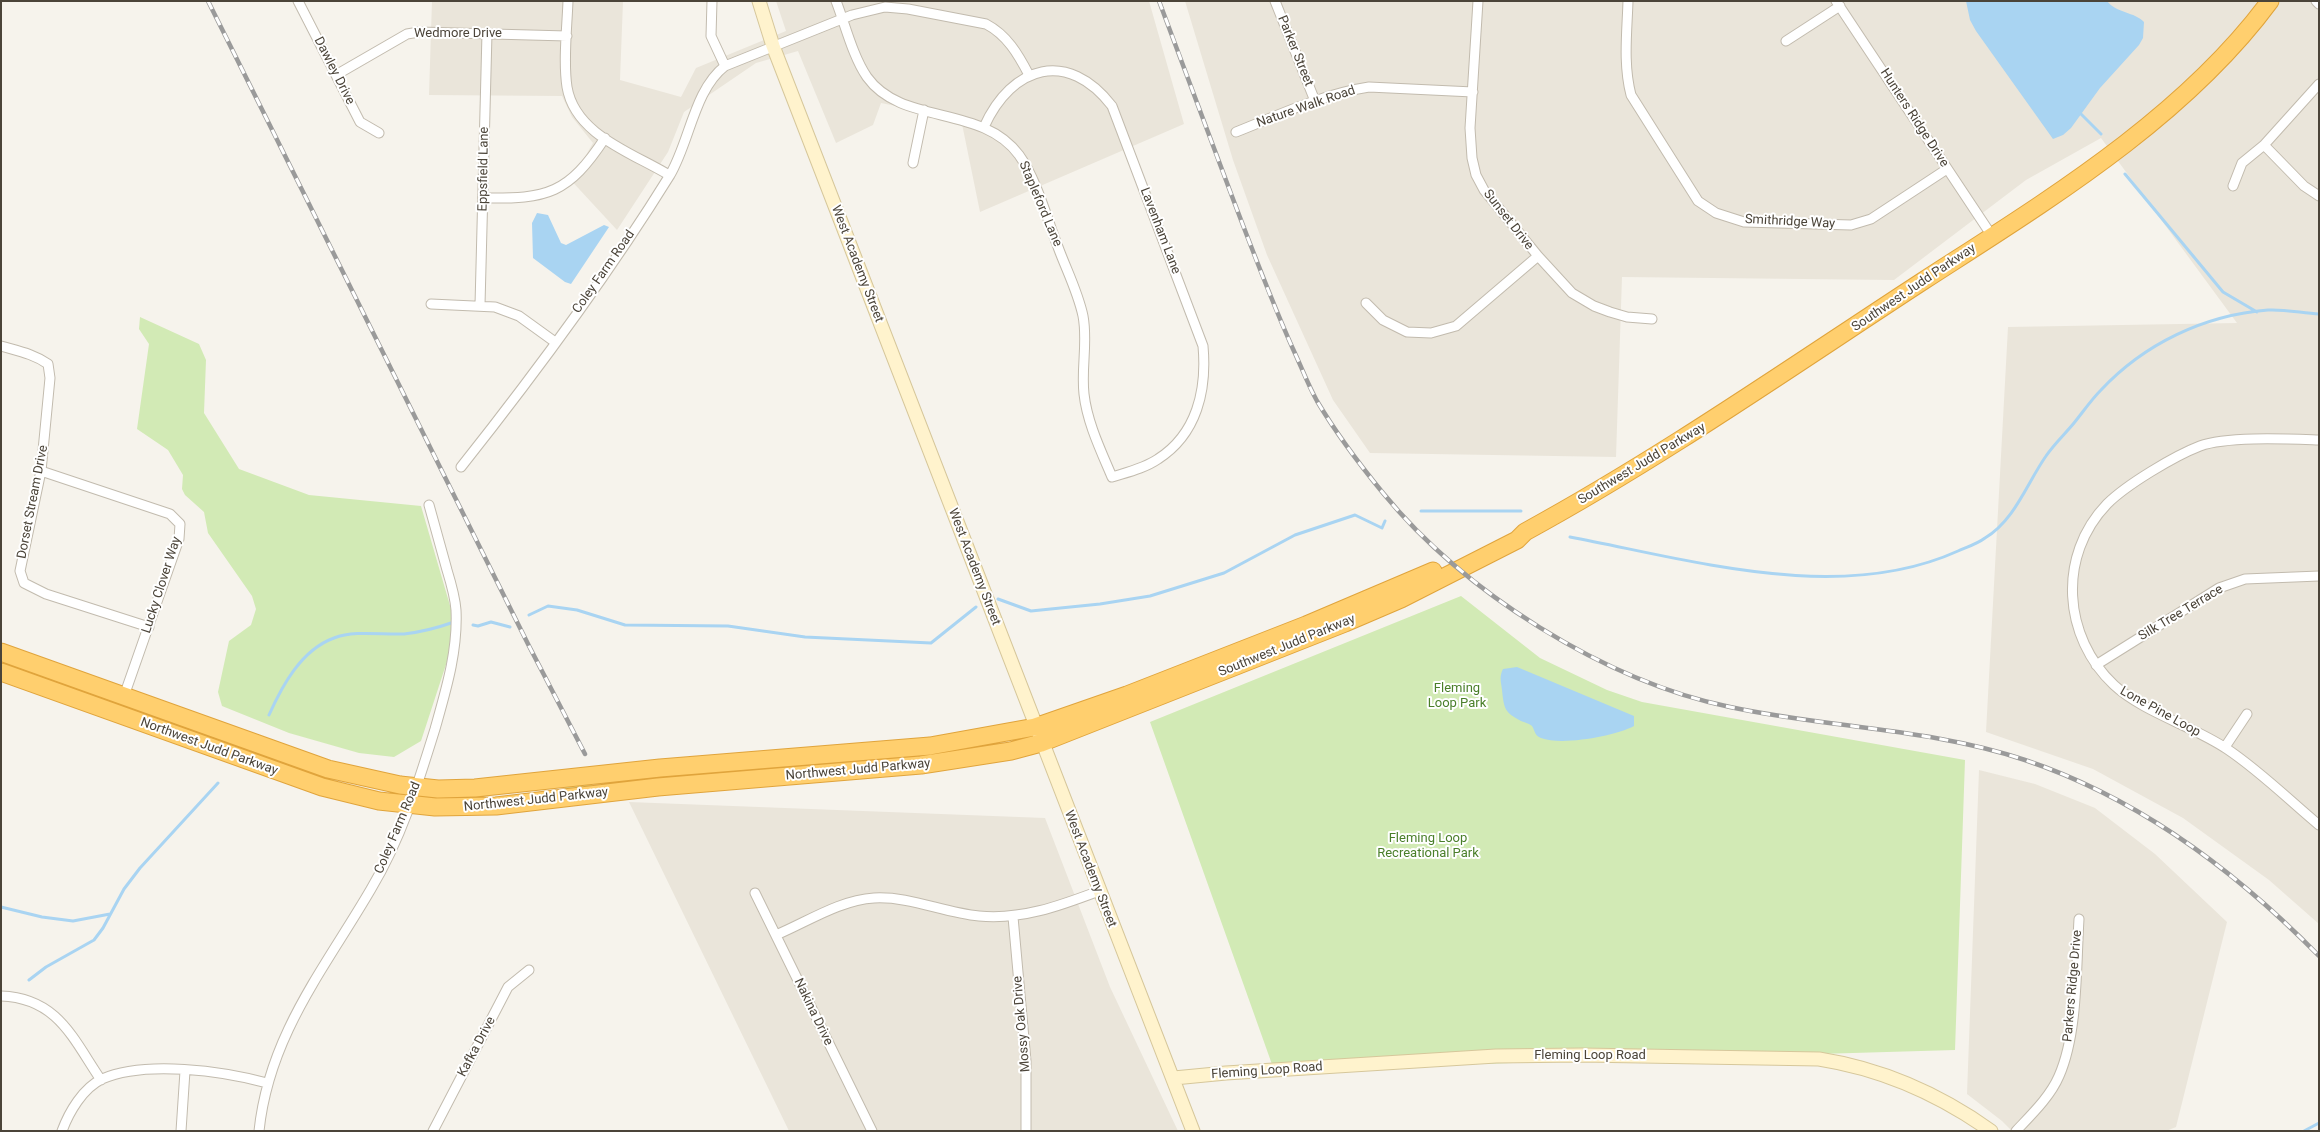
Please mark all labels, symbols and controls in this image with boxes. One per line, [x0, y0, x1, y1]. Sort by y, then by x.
street label: Parker Street [1274, 13, 1316, 89]
street label: Wedmore Drive [414, 26, 502, 42]
street label: Dawley Drive [310, 35, 358, 107]
street label: Hunters Ridge Drive [1876, 66, 1952, 170]
street label: Nature Walk Road [1255, 83, 1357, 131]
street label: Eppsfield Lane [475, 127, 493, 211]
street label: Stapleford Lane [1015, 159, 1065, 249]
street label: Lavenham Lane [1136, 186, 1184, 276]
street label: Sunset Drive [1480, 187, 1536, 253]
street label: West Academy Street [827, 203, 887, 325]
street label: Smithridge Way [1744, 212, 1836, 232]
street label: Coley Farm Road [569, 227, 639, 317]
street label: Southwest Judd Parkway [1849, 241, 1979, 335]
street label: Southwest Judd Parkway [1575, 420, 1709, 508]
street label: Dorset Stream Drive [14, 444, 52, 560]
street label: West Academy Street [944, 506, 1004, 628]
street label: Lucky Clover Way [139, 535, 185, 635]
street label: Silk Tree Terrace [2136, 582, 2226, 644]
street label: Southwest Judd Parkway [1216, 611, 1358, 681]
park label: Fleming Loop Park [1428, 681, 1486, 712]
street label: Lone Pine Loop [2117, 683, 2203, 741]
street label: Northwest Judd Parkway [138, 715, 280, 779]
street label: Northwest Judd Parkway [785, 756, 931, 784]
street label: Coley Farm Road [372, 780, 424, 876]
street label: Northwest Judd Parkway [463, 785, 609, 815]
street label: West Academy Street [1060, 808, 1120, 930]
park label: Fleming Loop Recreational Park [1377, 831, 1479, 862]
street label: Parkers Ridge Drive [2060, 929, 2086, 1043]
street label: Mossy Oak Drive [1010, 975, 1034, 1073]
street label: Nakina Drive [790, 976, 836, 1048]
street label: Kafka Drive [455, 1014, 499, 1080]
street label: Fleming Loop Road [1534, 1048, 1646, 1064]
street label: Fleming Loop Road [1211, 1059, 1323, 1083]

